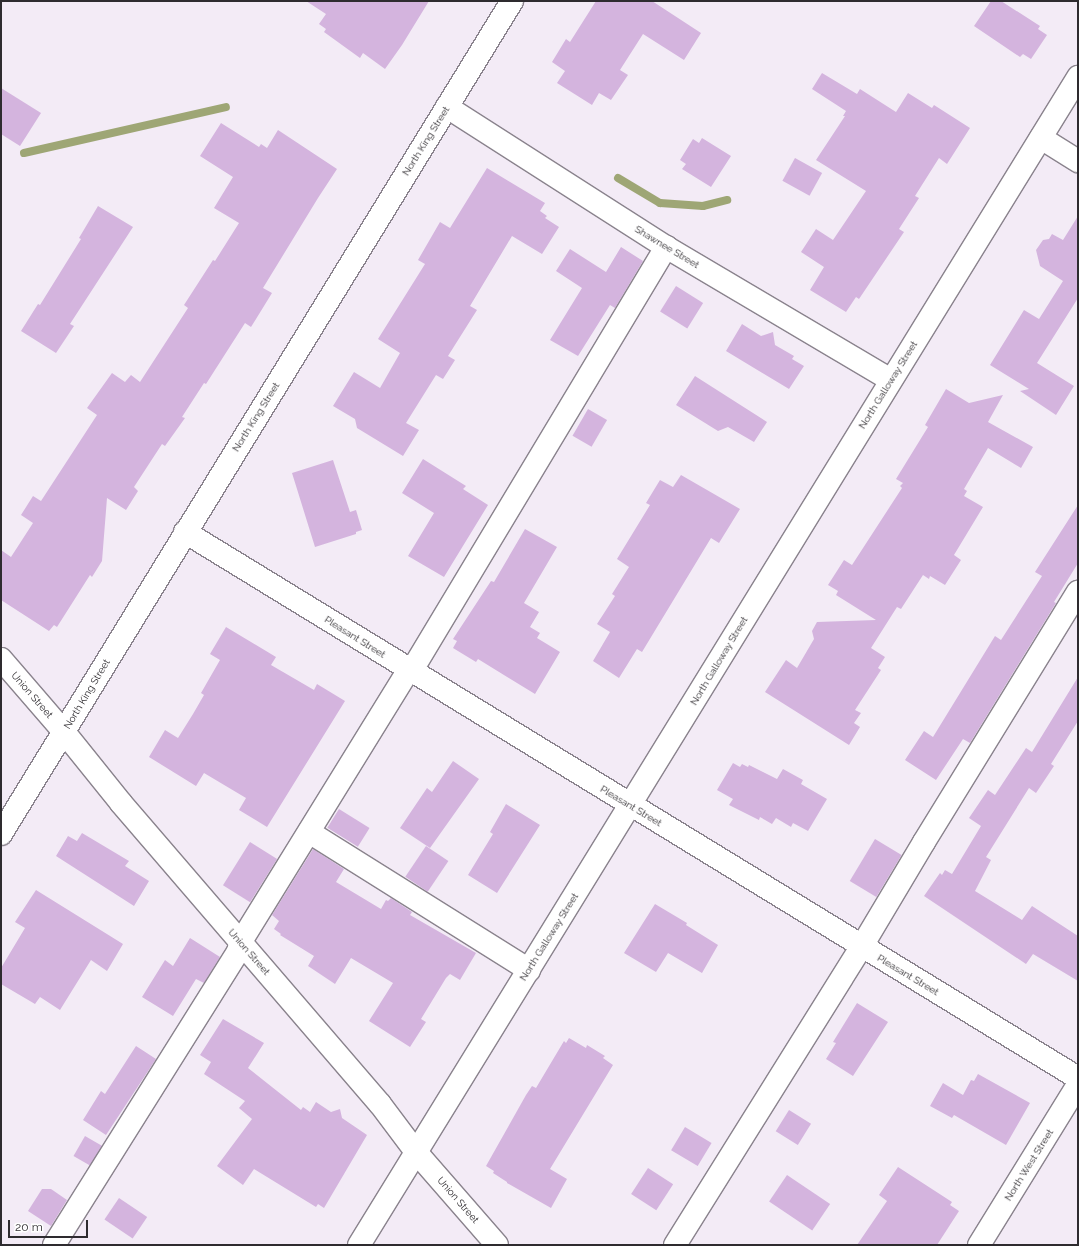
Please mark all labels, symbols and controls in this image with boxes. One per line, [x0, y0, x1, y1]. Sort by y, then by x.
street label: North King Street [400, 104, 452, 178]
street label: Shawnee Street [633, 223, 701, 271]
street label: North Galloway Street [856, 339, 920, 431]
street label: North King Street [230, 380, 282, 454]
street label: Pleasant Street [322, 613, 388, 661]
street label: North Galloway Street [688, 614, 750, 708]
street label: North King Street [61, 657, 113, 731]
street label: Union Street [9, 669, 55, 721]
street label: Pleasant Street [598, 783, 664, 829]
street label: North Galloway Street [517, 891, 581, 983]
street label: Union Street [226, 926, 272, 978]
street label: Pleasant Street [875, 952, 941, 998]
street label: North West Street [1002, 1127, 1056, 1203]
street label: Union Street [435, 1174, 481, 1226]
scale bar [10, 1212, 90, 1238]
text: 20 m [15, 1220, 43, 1234]

